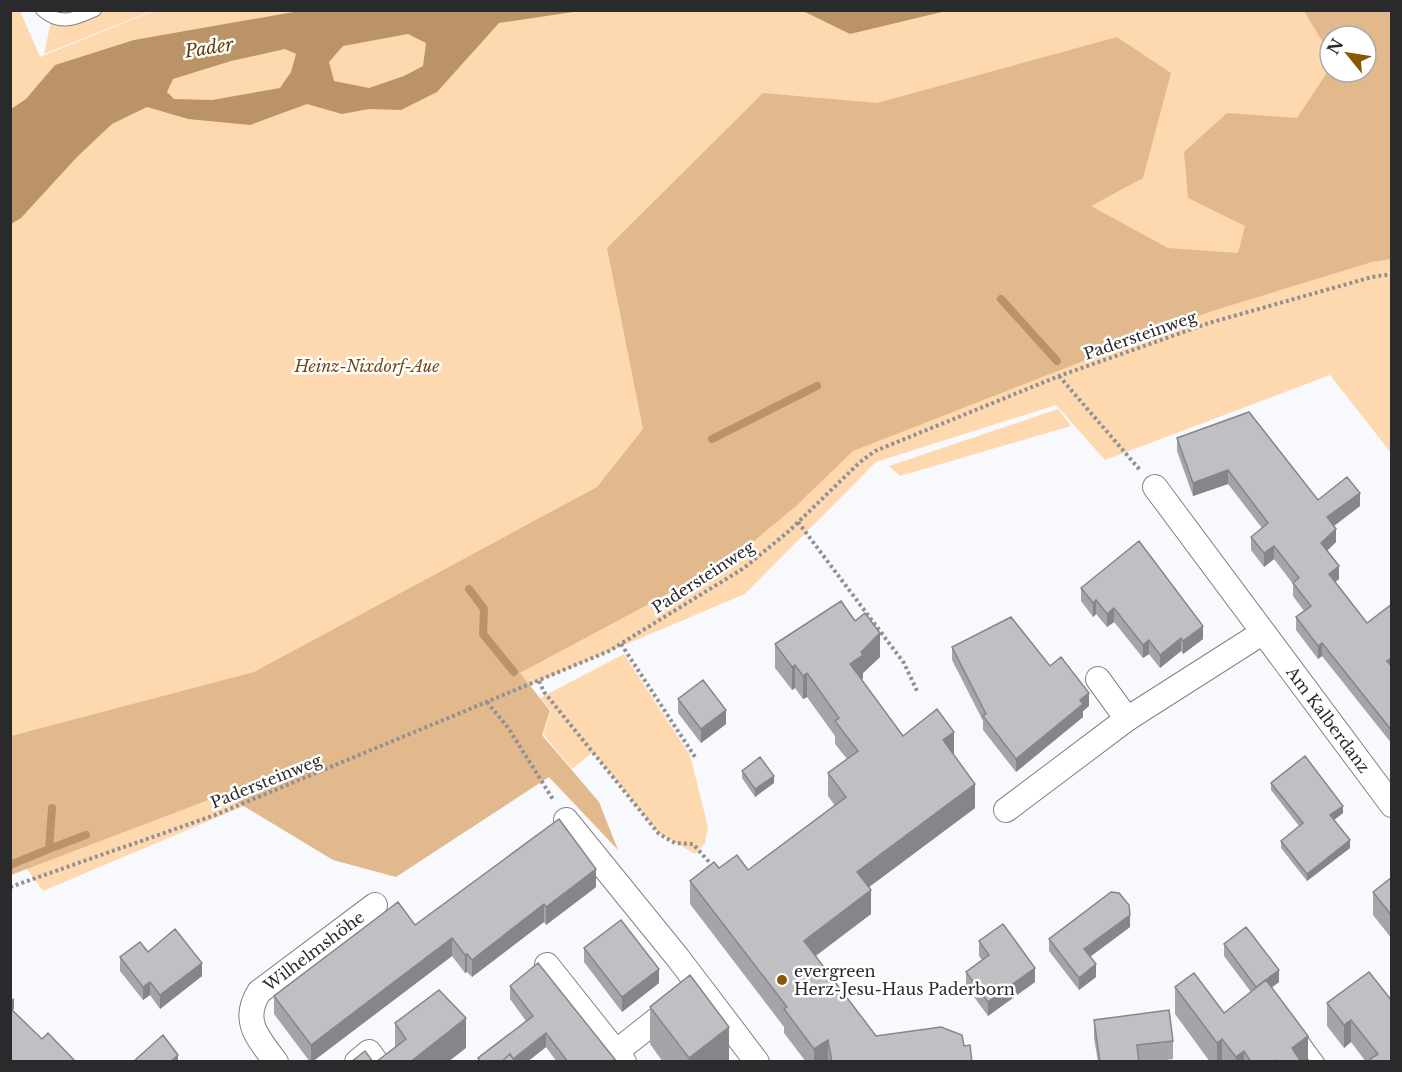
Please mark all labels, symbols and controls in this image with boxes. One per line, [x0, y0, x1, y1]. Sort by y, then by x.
north arrow [1318, 24, 1378, 84]
water label: Pader [182, 33, 236, 63]
text: N [1323, 35, 1347, 58]
street label: Padersteinweg [1081, 306, 1199, 364]
park label: Heinz-Nixdorf-Aue [293, 356, 440, 376]
street label: Padersteinweg [648, 536, 758, 618]
street label: Am Kalberdanz [1282, 662, 1374, 777]
street label: Padersteinweg [208, 749, 325, 812]
street label: Wilhelmshöhe [259, 907, 368, 996]
place label: evergreen Herz-Jesu-Haus Paderborn [794, 961, 1015, 999]
marker: evergreen Herz-Jesu-Haus Paderborn [775, 973, 789, 987]

